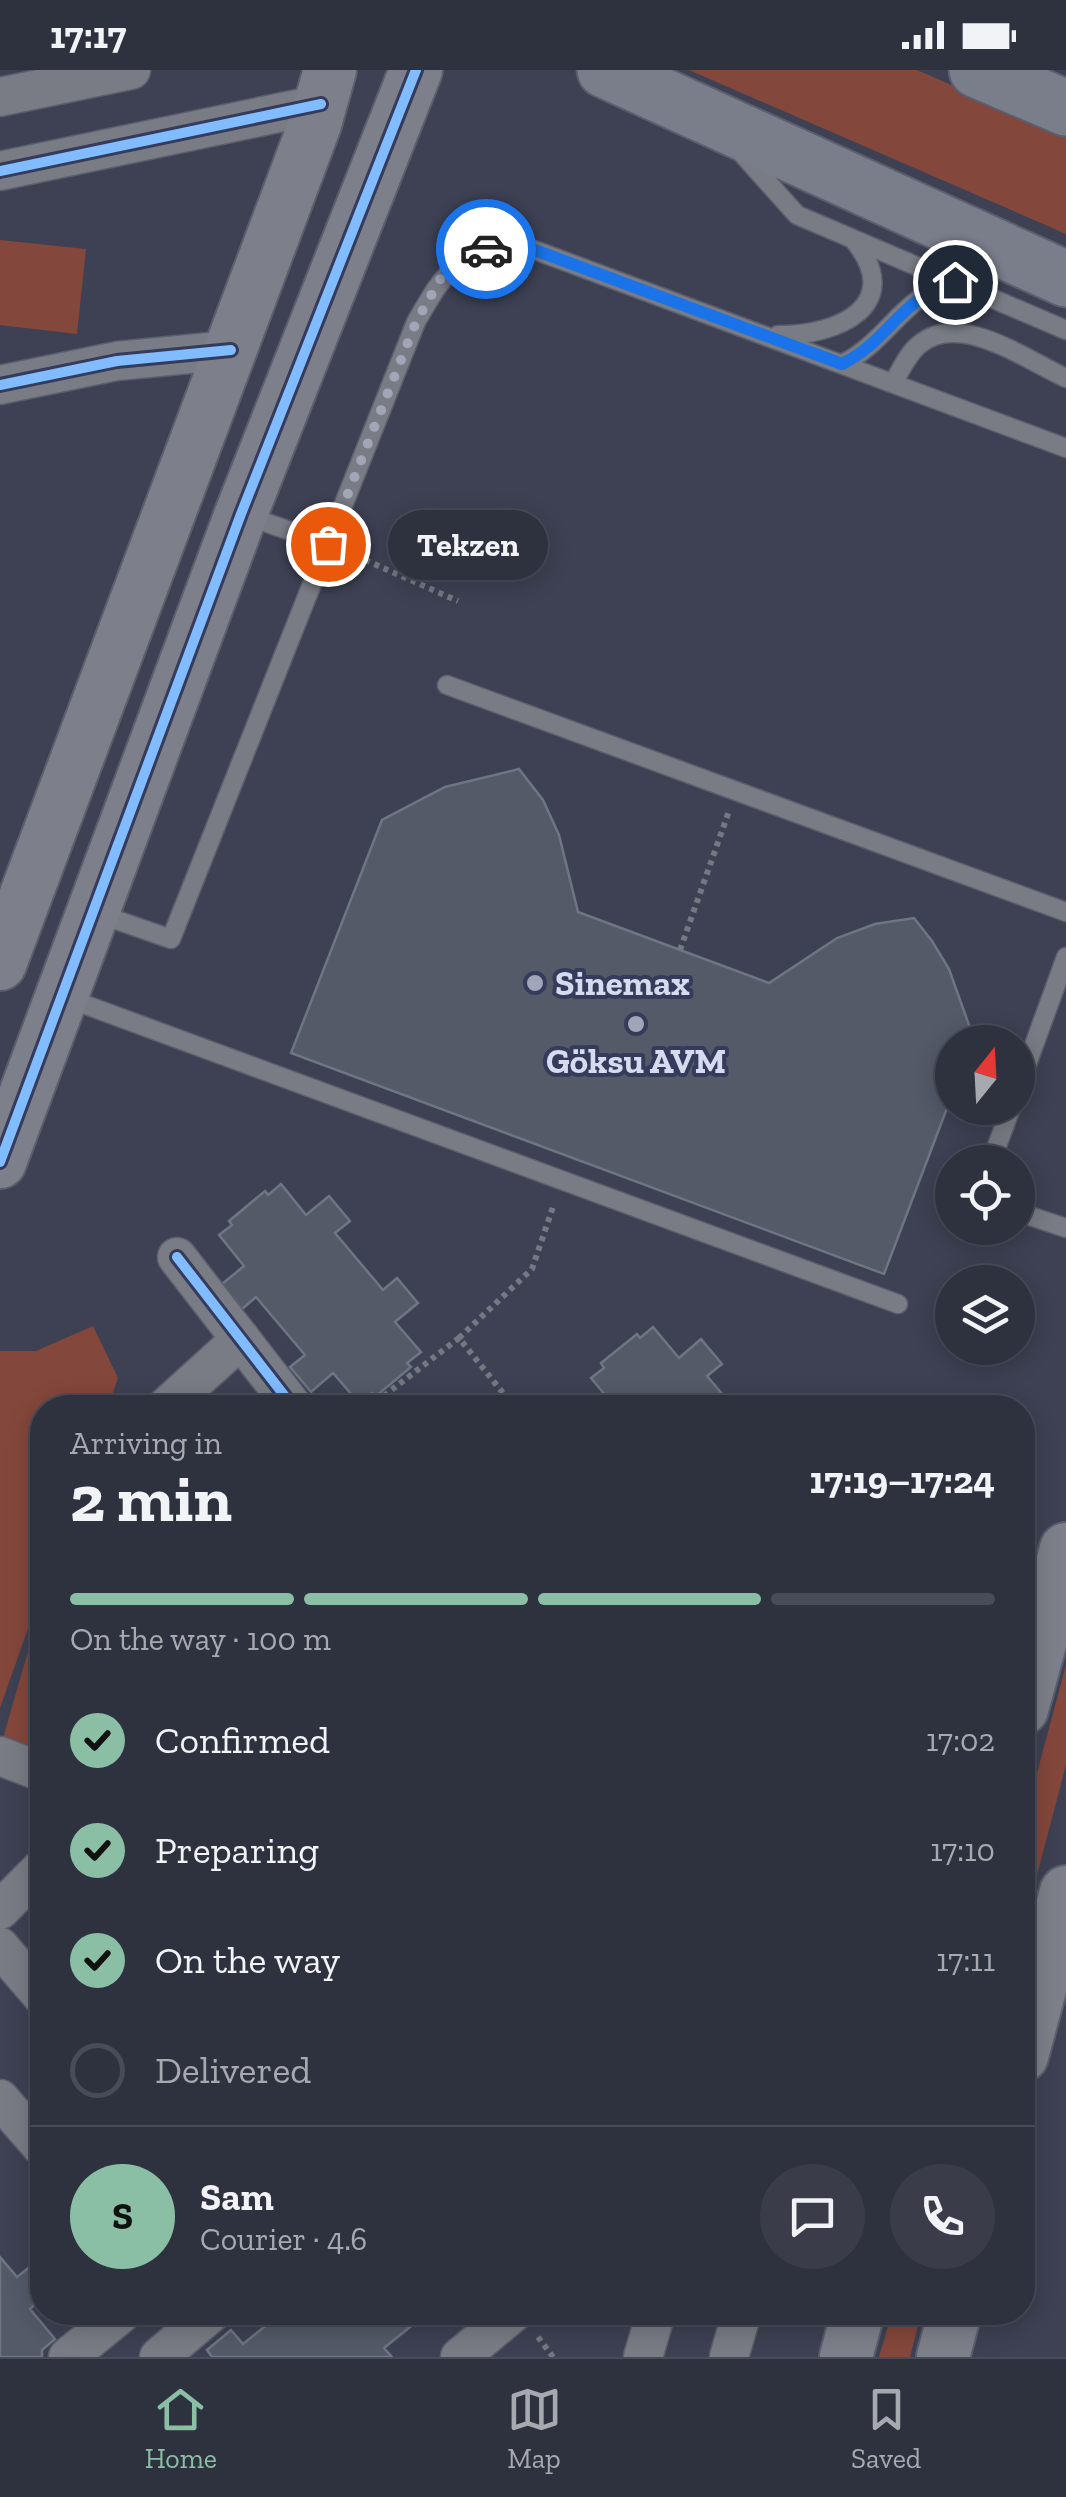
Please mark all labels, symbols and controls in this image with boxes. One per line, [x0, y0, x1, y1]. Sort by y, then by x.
text: 17:17 [50, 12, 126, 58]
courier [436, 199, 536, 299]
icon: car [459, 222, 514, 277]
pin [913, 240, 998, 325]
icon: home [928, 255, 983, 310]
pin [286, 502, 371, 587]
callout: Tekzen [388, 509, 548, 579]
icon: bag [301, 517, 356, 572]
text: Tekzen [417, 526, 519, 564]
place label: Sinemax [555, 962, 690, 1004]
marker: Sinemax [524, 972, 546, 994]
marker: Göksu AVM [625, 1013, 647, 1035]
north arrow [935, 1025, 1035, 1125]
map controls [935, 1025, 1035, 1365]
place label: Göksu AVM [546, 1040, 726, 1082]
button: locate [935, 1145, 1035, 1245]
button: layers [935, 1265, 1035, 1365]
text: Arriving in [70, 1424, 222, 1462]
text: 17:19–17:24 [810, 1457, 995, 1503]
text: 2 min [70, 1460, 232, 1538]
text: On the way · 100 m [70, 1620, 331, 1658]
icon: check [70, 1713, 125, 1768]
text: Confirmed [155, 1717, 330, 1763]
text: 17:02 [926, 1721, 995, 1759]
icon: check [70, 1823, 125, 1878]
text: Preparing [155, 1827, 319, 1873]
text: 17:10 [930, 1831, 995, 1869]
icon: check [70, 1933, 125, 1988]
text: On the way [155, 1937, 340, 1983]
text: 17:11 [936, 1941, 995, 1979]
text: Delivered [155, 2047, 311, 2093]
button: chat [760, 2164, 865, 2269]
button: phone [890, 2164, 995, 2269]
text: Sam [200, 2174, 274, 2220]
text: S [112, 2193, 133, 2239]
text: Courier · 4.6 [200, 2220, 367, 2258]
tab: Home [145, 2382, 217, 2475]
tab: Map [507, 2382, 562, 2475]
tab: Saved [851, 2382, 921, 2475]

